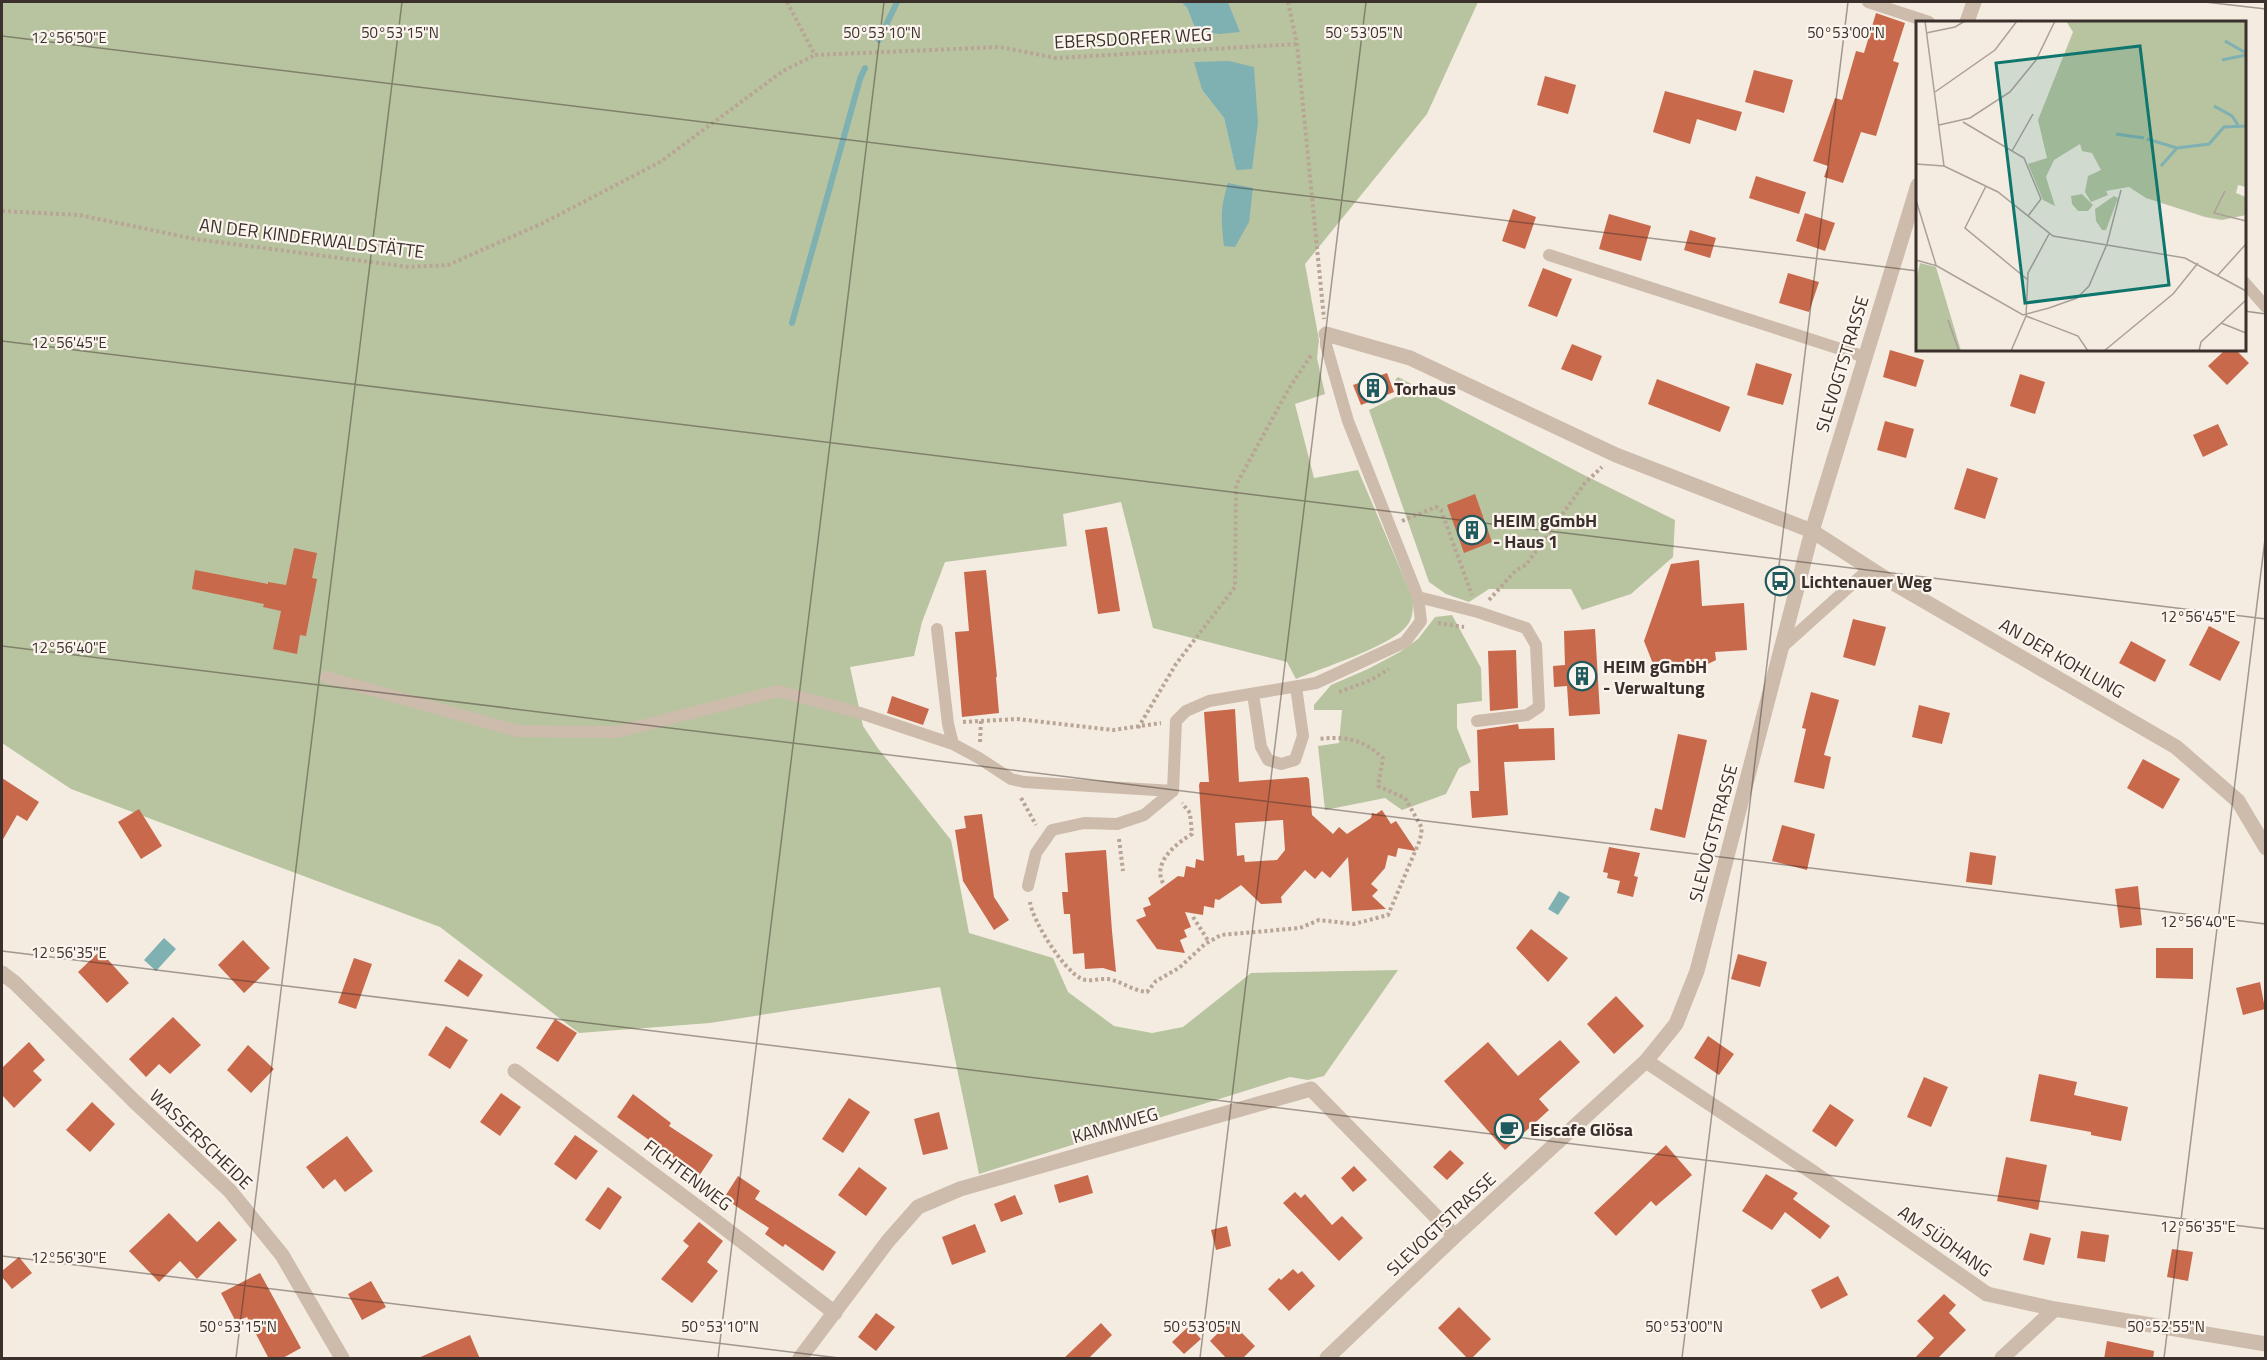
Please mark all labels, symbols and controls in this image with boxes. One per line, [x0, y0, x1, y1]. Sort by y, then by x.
street label: EBERSDORFER WEG [1054, 20, 1212, 56]
text: 50°53'15"N [361, 21, 439, 44]
text: 50°53'10"N [843, 21, 921, 44]
text: 50°53'05"N [1325, 21, 1403, 44]
text: 50°53'00"N [1807, 21, 1885, 44]
inset map [1916, 21, 2246, 351]
text: 12°56'50"E [31, 26, 107, 49]
street label: AN DER KINDERWALDSTÄTTE [198, 211, 426, 265]
street label: SLEVOGTSTRASSE [1808, 292, 1876, 436]
text: 12°56'45"E [31, 331, 107, 354]
building icon: Torhaus [1357, 372, 1389, 404]
place label: Torhaus [1394, 375, 1456, 402]
place label: HEIM gGmbH - Haus 1 [1493, 507, 1597, 555]
building icon: HEIM gGmbH - Haus 1 [1456, 514, 1488, 546]
bus stop icon: Lichtenauer Weg [1764, 565, 1796, 597]
place label: Lichtenauer Weg [1801, 568, 1932, 595]
text: 12°56'45"E [2160, 605, 2236, 628]
street label: AN DER KOHLUNG [1994, 611, 2130, 705]
text: 12°56'40"E [31, 636, 107, 659]
place label: HEIM gGmbH - Verwaltung [1603, 653, 1707, 701]
building icon: HEIM gGmbH - Verwaltung [1566, 660, 1598, 692]
street label: SLEVOGTSTRASSE [1682, 761, 1744, 905]
text: 12°56'40"E [2160, 910, 2236, 933]
text: 12°56'35"E [31, 941, 107, 964]
street label: WASSERSCHEIDE [143, 1083, 259, 1195]
street label: KAMMWEG [1069, 1100, 1161, 1150]
cafe icon: Eiscafe Glösa [1493, 1113, 1525, 1145]
place label: Eiscafe Glösa [1530, 1116, 1633, 1143]
street label: FICHTENWEG [638, 1133, 738, 1217]
street label: SLEVOGTSTRASSE [1380, 1166, 1502, 1282]
street label: AM SÜDHANG [1893, 1199, 1997, 1283]
text: 12°56'35"E [2160, 1215, 2236, 1238]
text: 12°56'30"E [31, 1246, 107, 1269]
text: 50°53'15"N [199, 1315, 277, 1338]
text: 50°53'10"N [681, 1315, 759, 1338]
text: 50°53'05"N [1163, 1315, 1241, 1338]
text: 50°53'00"N [1645, 1315, 1723, 1338]
text: 50°52'55"N [2127, 1315, 2205, 1338]

